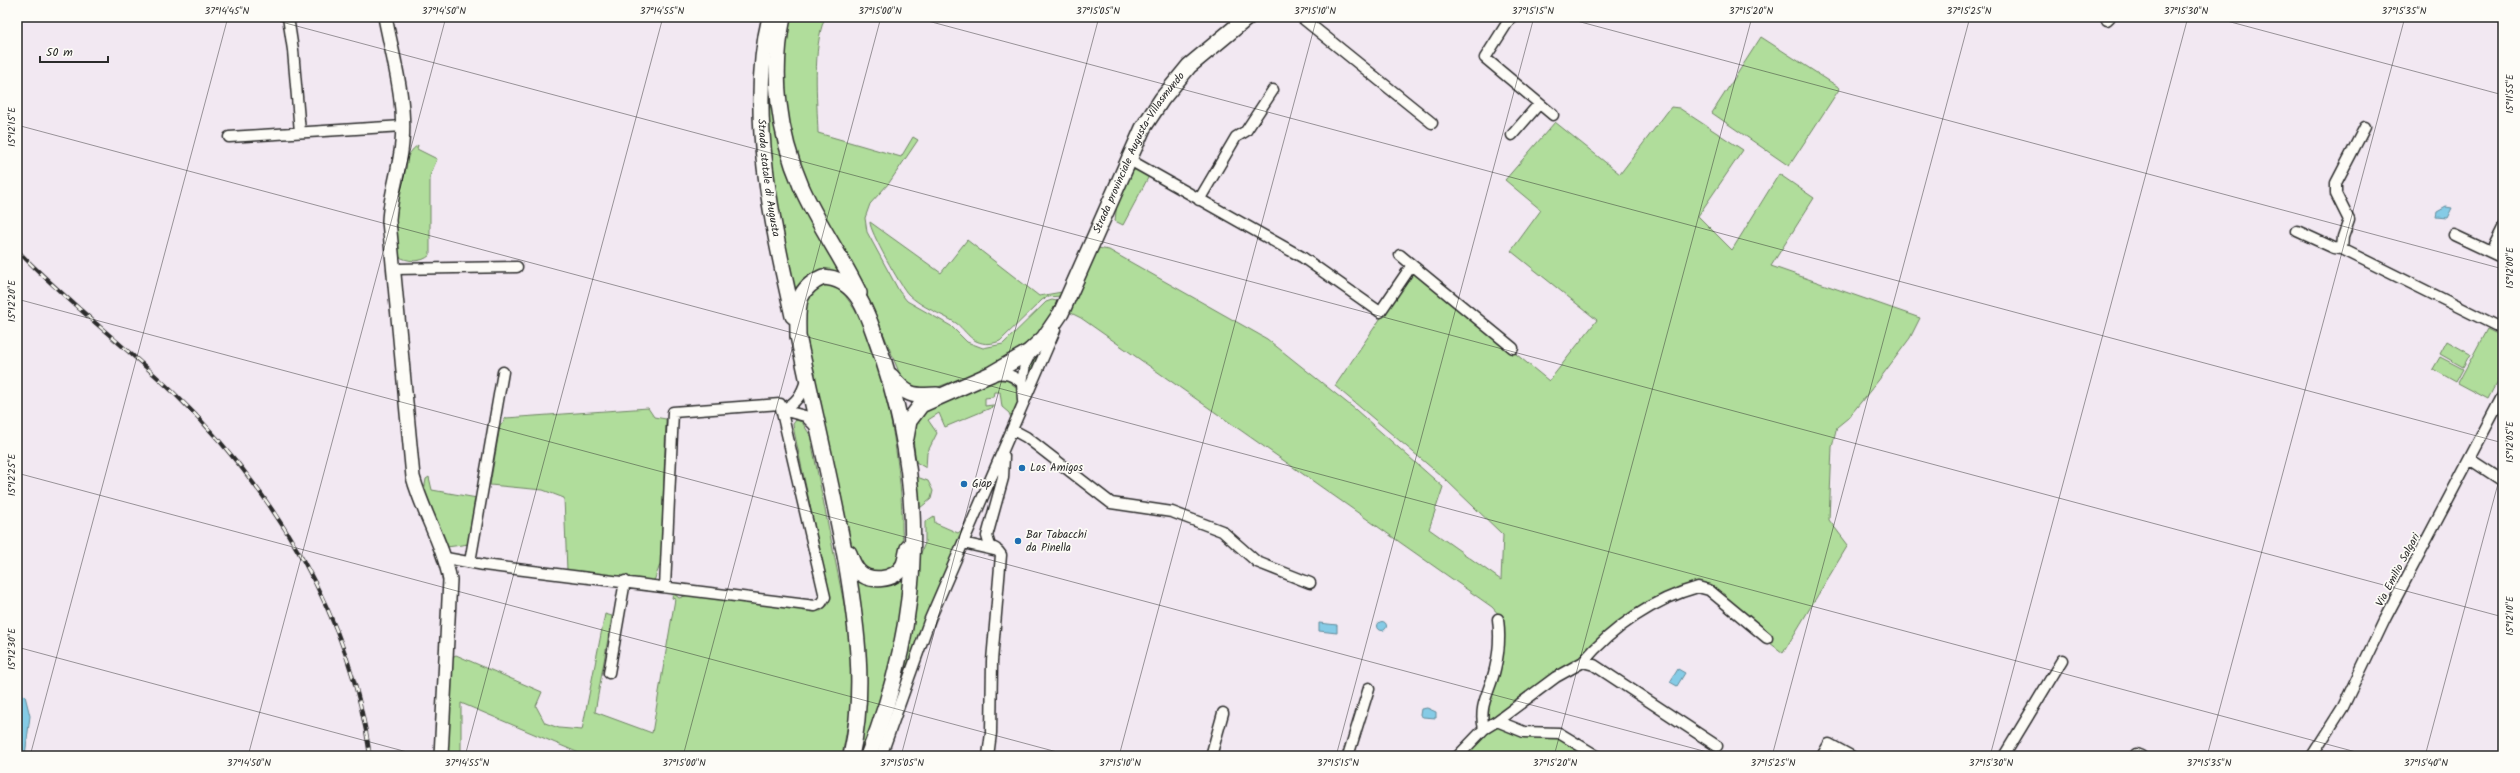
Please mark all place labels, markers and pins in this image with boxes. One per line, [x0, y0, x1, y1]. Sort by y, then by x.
place label: Los Amigos [1030, 459, 1083, 477]
marker: Los Amigos [1017, 463, 1027, 473]
place label: Giap [972, 475, 992, 493]
marker: Giap [959, 479, 969, 489]
place label: Bar Tabacchi da Pinella [1026, 526, 1087, 557]
marker: Bar Tabacchi da Pinella [1013, 536, 1023, 546]

